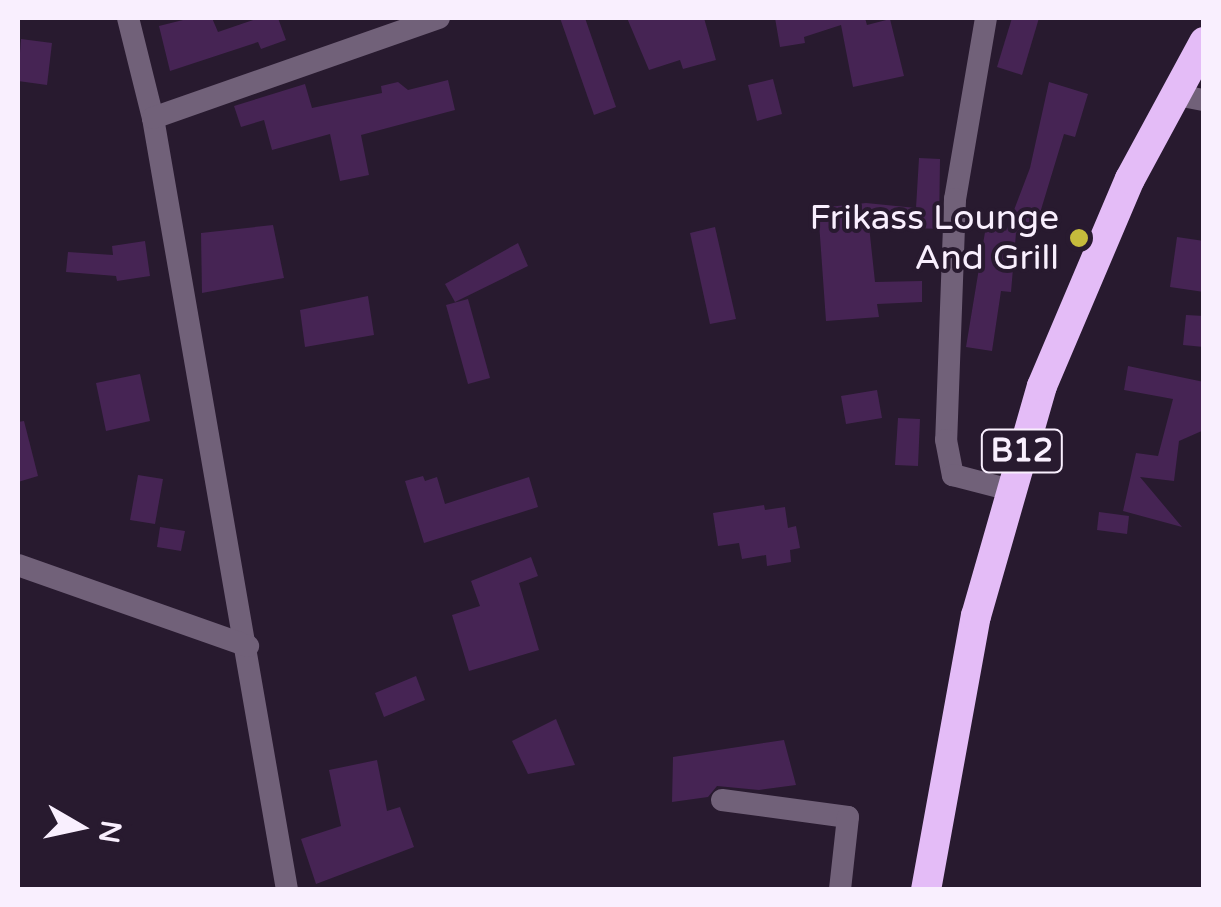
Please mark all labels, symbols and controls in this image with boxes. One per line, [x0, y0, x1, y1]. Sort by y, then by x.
place label: Frikass Lounge And Grill [809, 197, 1059, 279]
marker: Frikass Lounge And Grill [1068, 227, 1090, 249]
road number: B12 [980, 424, 1064, 478]
north arrow [30, 777, 130, 877]
text: N [91, 818, 128, 845]

